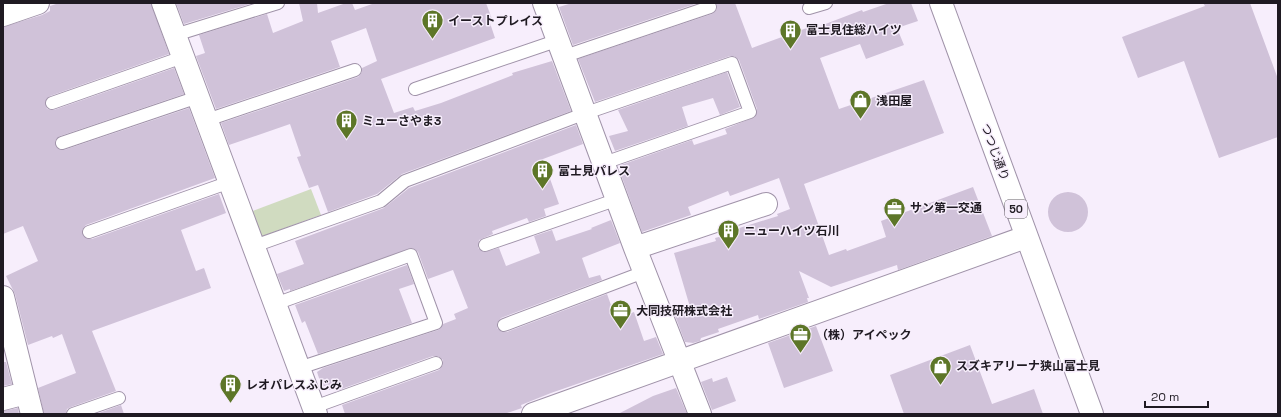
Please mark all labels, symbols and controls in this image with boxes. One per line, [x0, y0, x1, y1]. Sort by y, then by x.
building icon: イーストプレイス [419, 8, 445, 41]
place label: イーストプレイス [448, 13, 543, 29]
building icon: 富士見住総ハイツ [777, 17, 803, 50]
place label: 富士見住総ハイツ [806, 22, 902, 38]
shop icon: 浅田屋 [848, 88, 874, 121]
place label: 浅田屋 [876, 93, 912, 109]
building icon: ミューさやま3 [334, 108, 360, 141]
place label: ミューさやま3 [362, 113, 441, 129]
street label: つつじ通り [977, 121, 1013, 183]
building icon: 富士見パレス [529, 158, 555, 191]
place label: 富士見パレス [558, 163, 630, 179]
office icon: サン第一交通 [881, 195, 907, 228]
place label: サン第一交通 [910, 200, 982, 216]
road number: 50 [1005, 200, 1027, 218]
building icon: ニューハイツ石川 [716, 218, 742, 251]
place label: ニューハイツ石川 [744, 223, 840, 239]
office icon: 大同技研株式会社 [607, 298, 633, 331]
place label: 大同技研株式会社 [636, 303, 732, 319]
office icon: （株）アイペック [787, 322, 813, 355]
place label: （株）アイペック [816, 327, 911, 343]
shop icon: スズキアリーナ狭山富士見 [927, 353, 953, 386]
place label: スズキアリーナ狭山富士見 [956, 358, 1100, 374]
building icon: レオパレスふじみ [217, 372, 243, 405]
place label: レオパレスふじみ [246, 377, 342, 393]
scale bar [1145, 383, 1208, 409]
text: 20 m [1151, 389, 1179, 405]

